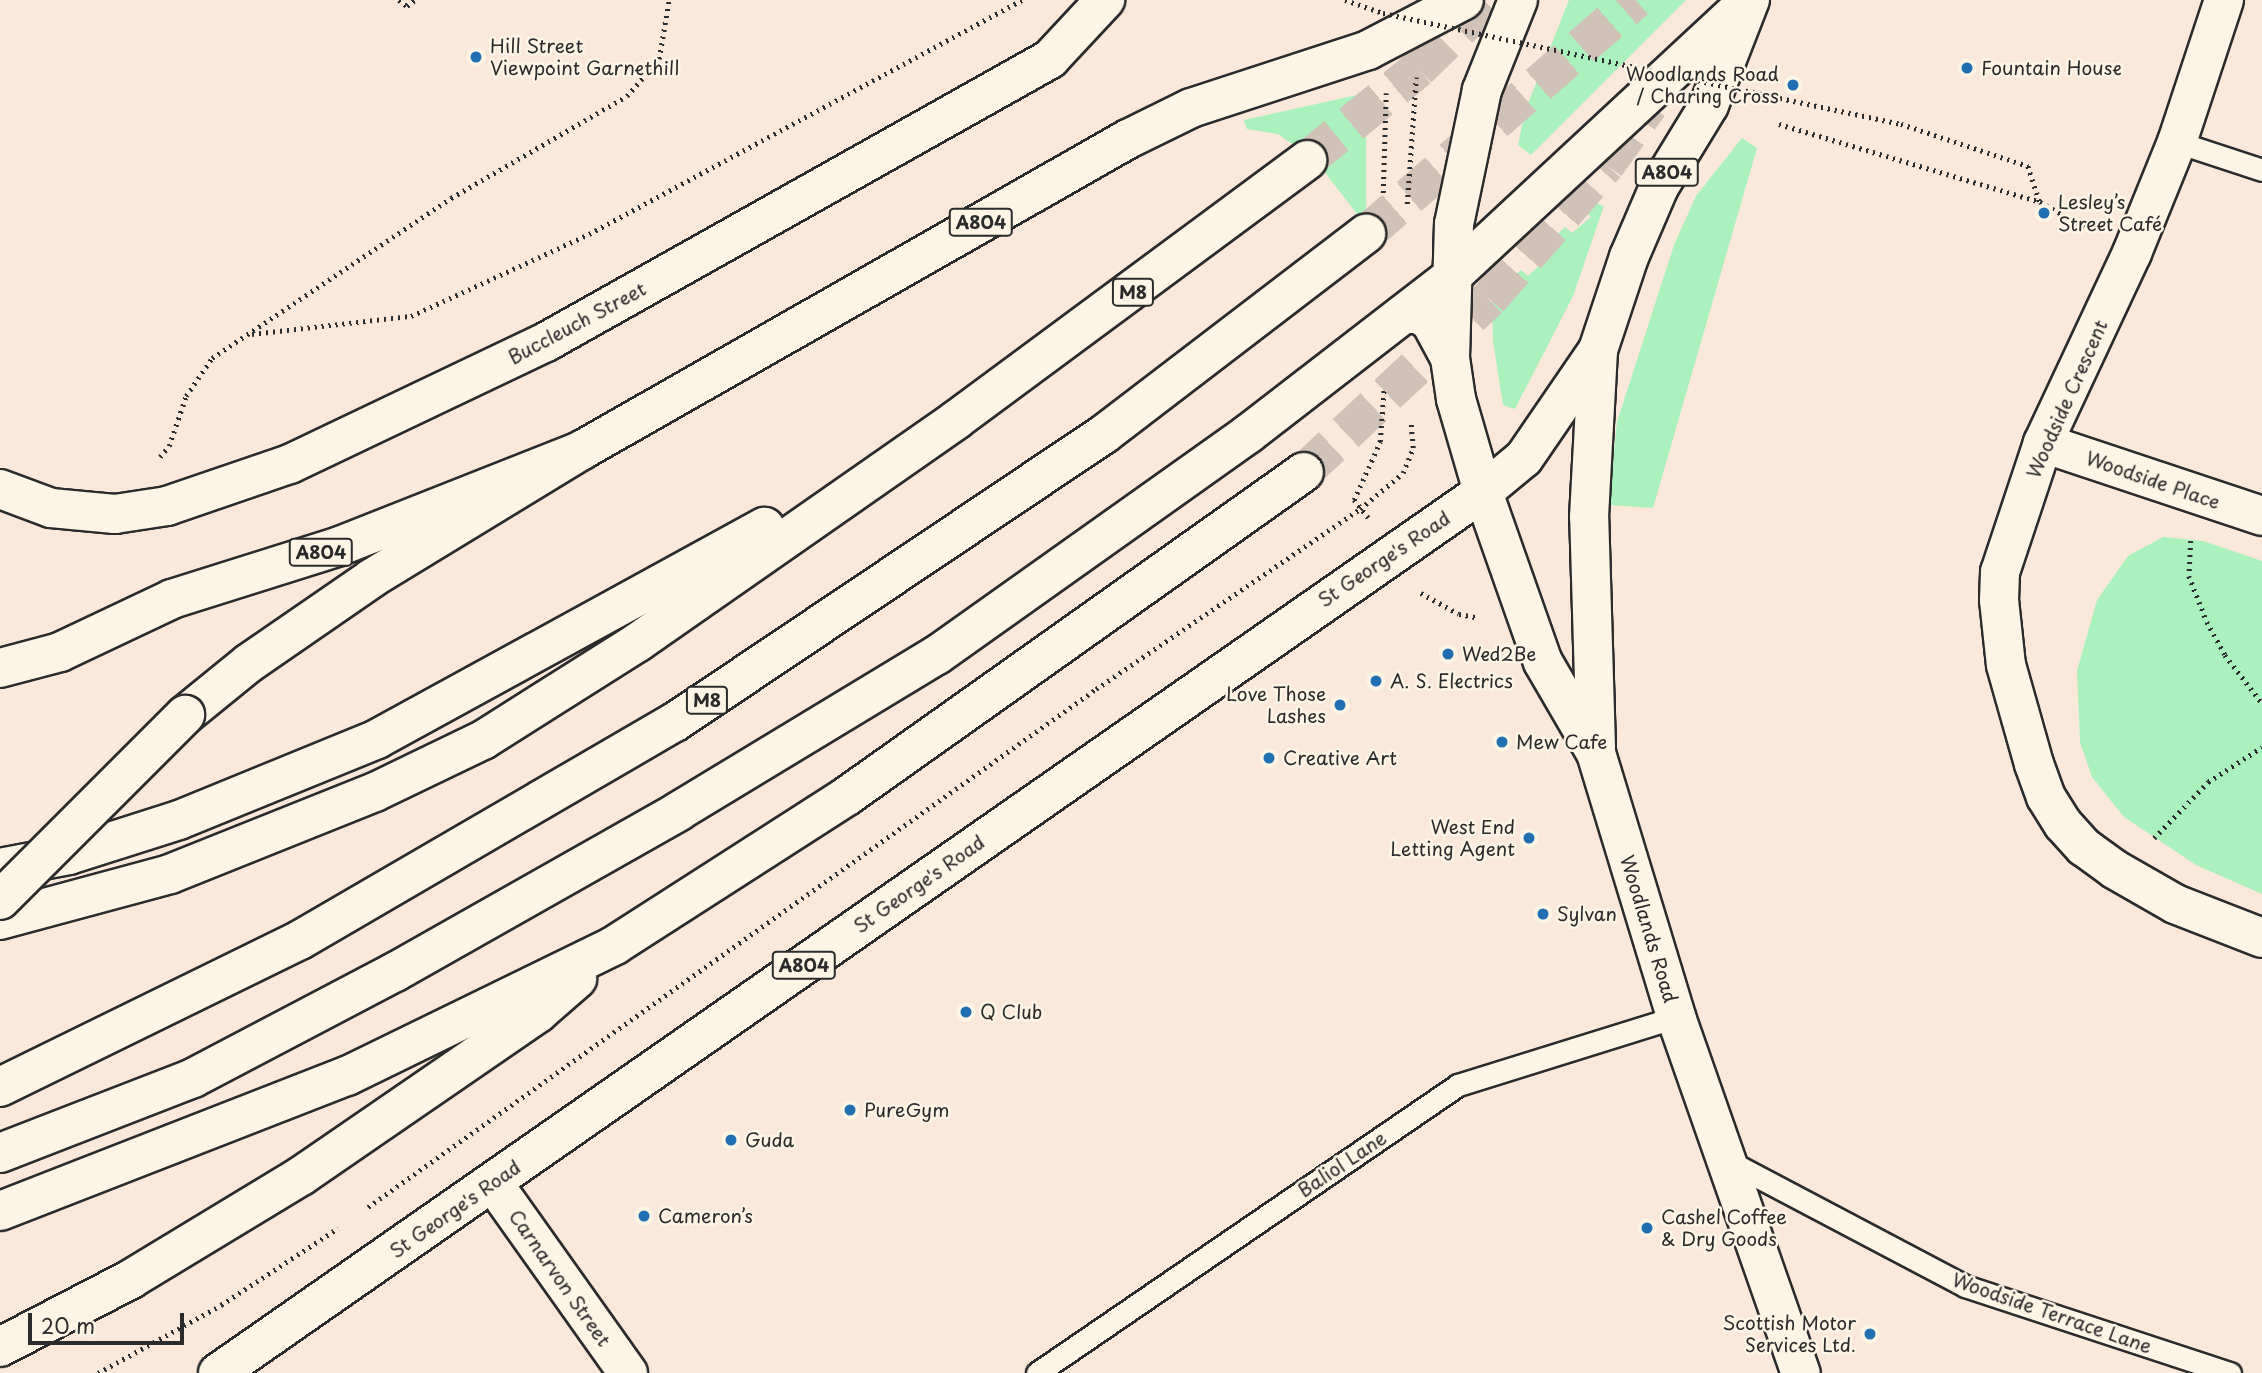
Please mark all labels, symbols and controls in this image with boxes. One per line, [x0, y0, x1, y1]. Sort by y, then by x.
place label: Hill Street Viewpoint Garnethill [490, 35, 680, 79]
marker: Hill Street Viewpoint Garnethill [468, 49, 484, 65]
place label: Fountain House [1981, 57, 2123, 79]
marker: Fountain House [1959, 60, 1975, 76]
place label: Woodlands Road / Charing Cross [1628, 63, 1779, 107]
marker: Woodlands Road / Charing Cross [1785, 77, 1801, 93]
road number: A804 [1634, 158, 1700, 187]
place label: Lesley’s Street Café [2058, 191, 2164, 235]
marker: Lesley’s Street Café [2036, 205, 2052, 221]
road number: A804 [948, 208, 1014, 236]
street label: Buccleuch Street [504, 277, 650, 369]
road number: M8 [1110, 278, 1156, 306]
street label: Woodside Crescent [2022, 316, 2112, 482]
street label: Woodside Place [2083, 446, 2223, 514]
street label: St George's Road [1313, 506, 1455, 612]
road number: A804 [288, 538, 354, 566]
place label: Wed2Be [1462, 643, 1536, 665]
marker: Wed2Be [1440, 646, 1456, 662]
place label: A. S. Electrics [1390, 670, 1515, 692]
marker: A. S. Electrics [1368, 673, 1384, 689]
place label: Love Those Lashes [1226, 683, 1326, 727]
road number: M8 [684, 686, 730, 714]
marker: Love Those Lashes [1332, 697, 1348, 713]
place label: Mew Cafe [1516, 731, 1608, 753]
marker: Mew Cafe [1494, 734, 1510, 750]
place label: Creative Art [1283, 747, 1397, 769]
marker: Creative Art [1261, 750, 1277, 766]
place label: West End Letting Agent [1391, 816, 1515, 860]
street label: St George's Road [849, 830, 989, 938]
marker: West End Letting Agent [1521, 830, 1537, 846]
street label: Woodlands Road [1616, 853, 1682, 1005]
place label: Sylvan [1557, 903, 1617, 925]
marker: Sylvan [1535, 906, 1551, 922]
road number: A804 [771, 950, 837, 980]
place label: Q Club [980, 1001, 1042, 1023]
marker: Q Club [958, 1004, 974, 1020]
place label: PureGym [864, 1099, 949, 1121]
marker: PureGym [842, 1102, 858, 1118]
street label: Baliol Lane [1293, 1126, 1391, 1202]
place label: Guda [745, 1129, 794, 1151]
marker: Guda [723, 1132, 739, 1148]
street label: St George's Road [385, 1155, 525, 1263]
street label: Carnarvon Street [504, 1205, 616, 1351]
place label: Cameron’s [658, 1205, 753, 1227]
place label: Cashel Coffee & Dry Goods [1661, 1206, 1788, 1250]
marker: Cameron’s [636, 1208, 652, 1224]
marker: Cashel Coffee & Dry Goods [1639, 1220, 1655, 1236]
street label: Woodside Terrace Lane [1949, 1268, 2155, 1358]
scale bar [32, 1300, 187, 1344]
text: 20 m [41, 1309, 95, 1341]
place label: Scottish Motor Services Ltd. [1722, 1312, 1856, 1356]
marker: Scottish Motor Services Ltd. [1862, 1326, 1878, 1342]

